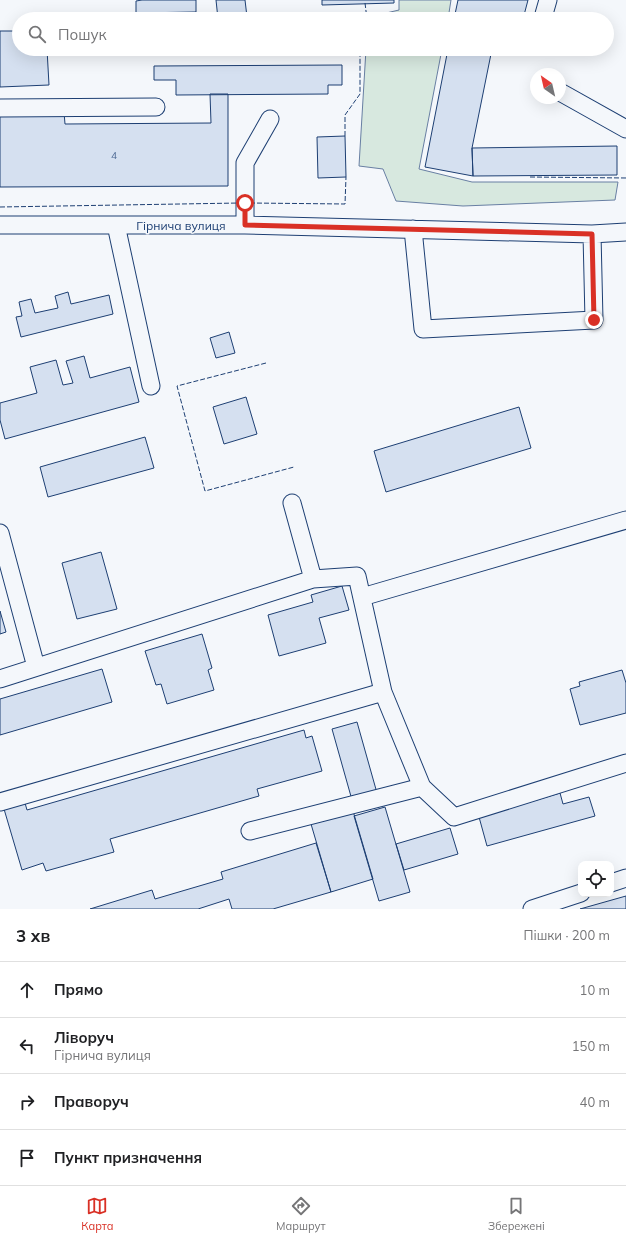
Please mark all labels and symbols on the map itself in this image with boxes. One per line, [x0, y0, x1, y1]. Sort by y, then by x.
north arrow [530, 68, 566, 104]
house number: 4 [111, 149, 117, 162]
route start [236, 194, 254, 212]
street label: Гірнича вулиця [136, 218, 226, 233]
route end [585, 311, 603, 329]

